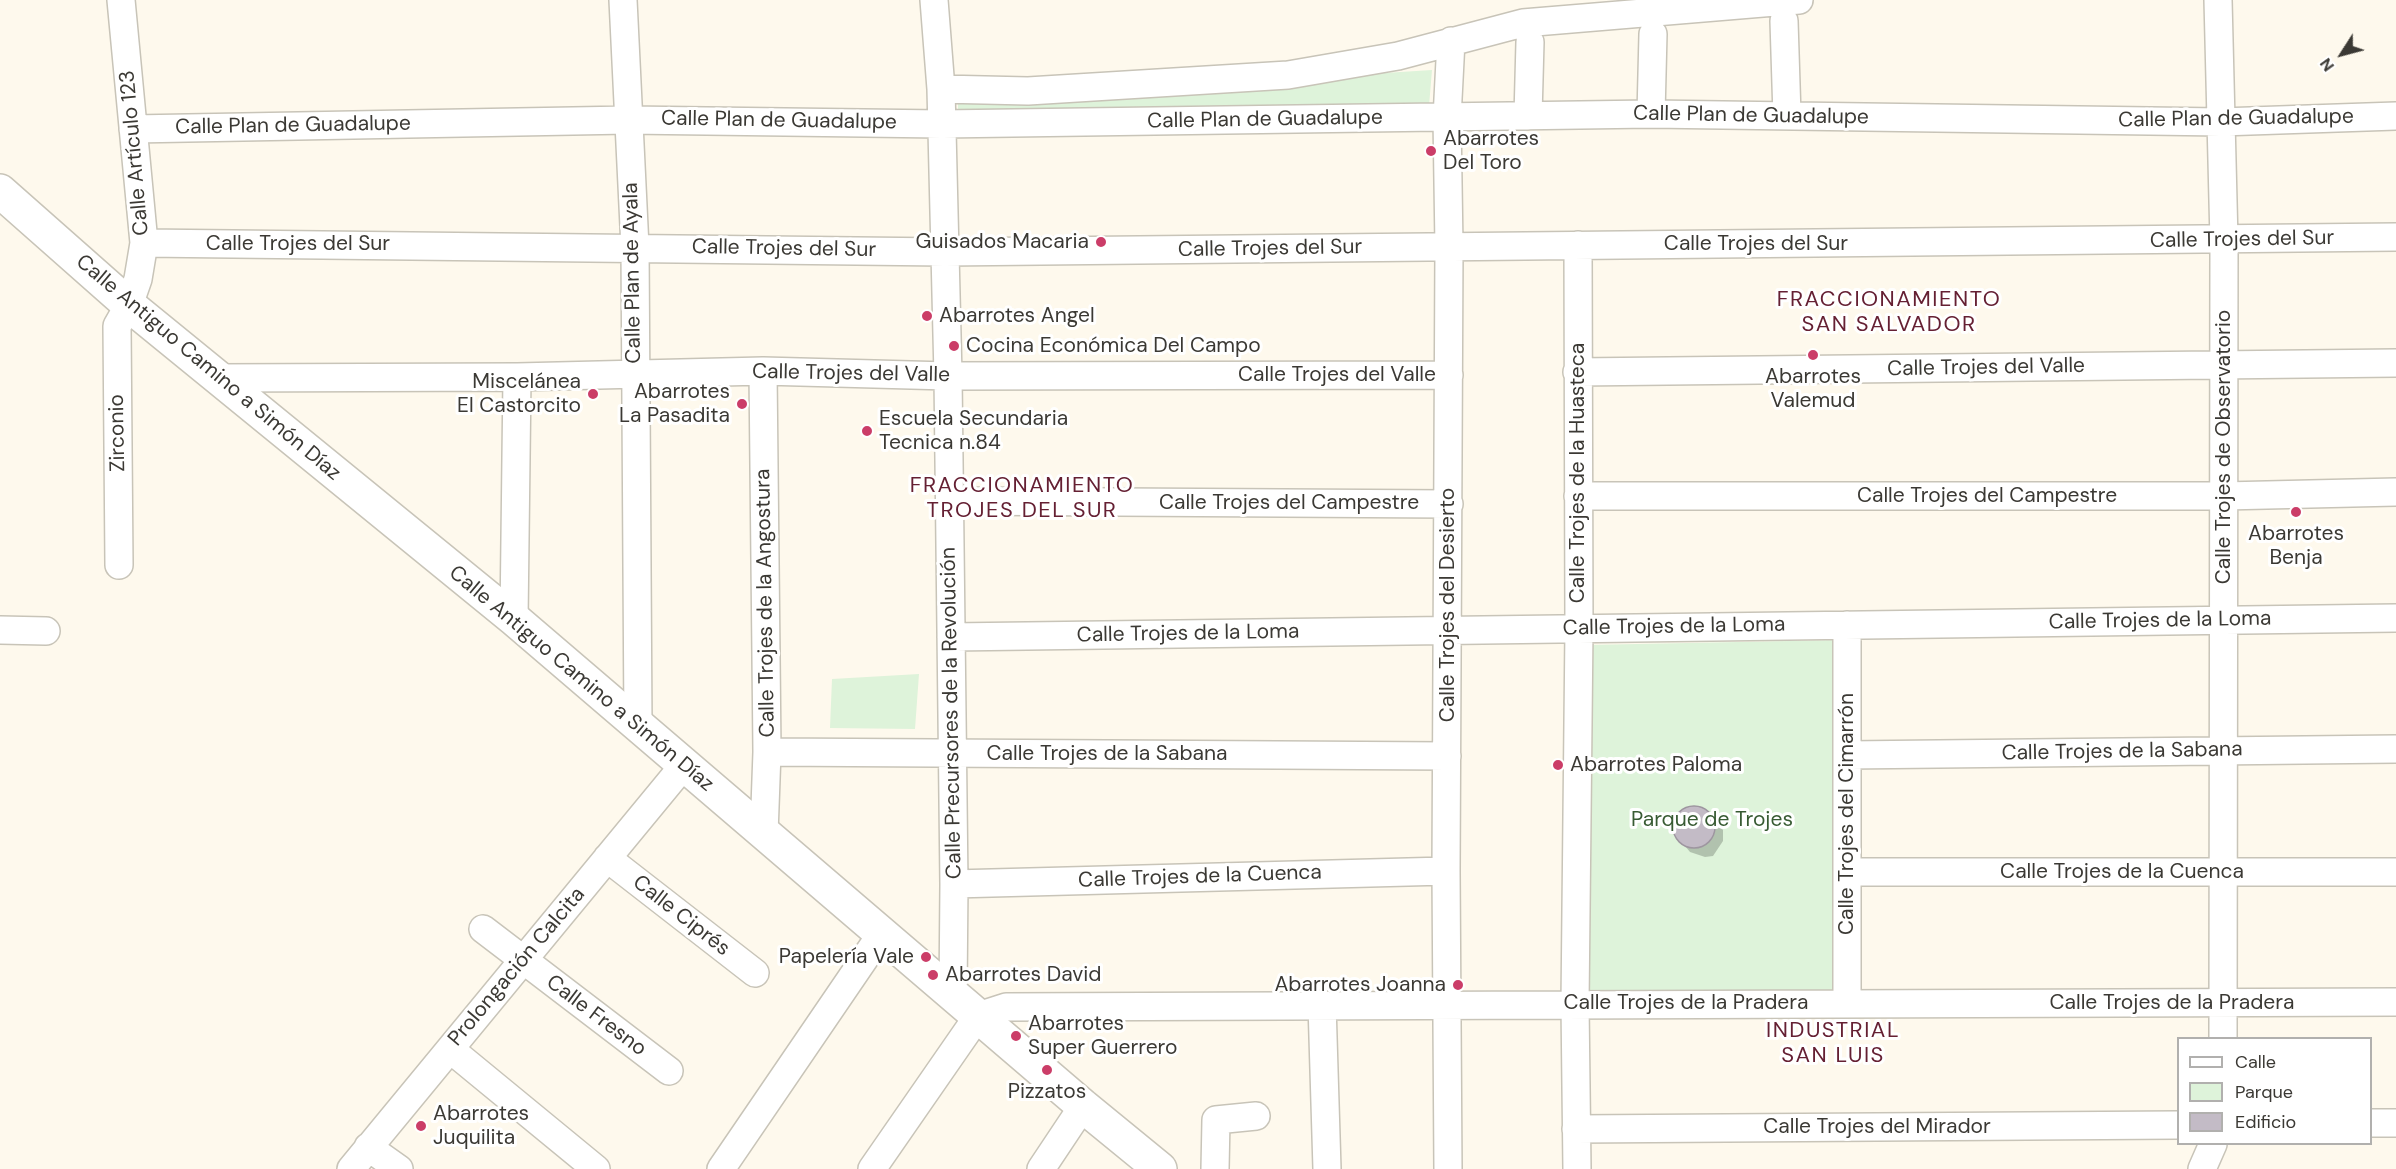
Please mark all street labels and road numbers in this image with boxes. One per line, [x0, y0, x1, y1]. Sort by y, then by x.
street label: Calle Artículo 123 [115, 69, 155, 237]
street label: Calle Plan de Guadalupe [1633, 101, 1869, 131]
street label: Calle Plan de Guadalupe [2118, 104, 2354, 134]
street label: Calle Plan de Guadalupe [1147, 105, 1383, 135]
street label: Calle Plan de Guadalupe [661, 106, 897, 136]
street label: Calle Plan de Guadalupe [175, 111, 411, 141]
street label: Calle Plan de Ayala [619, 182, 647, 364]
street label: Calle Trojes del Sur [2150, 226, 2334, 254]
street label: Calle Trojes del Sur [206, 231, 390, 257]
street label: Calle Trojes del Sur [1664, 231, 1848, 257]
street label: Calle Trojes del Sur [692, 235, 876, 263]
street label: Calle Trojes del Sur [1178, 235, 1362, 263]
street label: Calle Antiguo Camino a Simón Díaz [70, 250, 346, 486]
street label: Calle Trojes de Observatorio [2211, 310, 2237, 584]
street label: Calle Trojes de la Huasteca [1565, 343, 1591, 603]
street label: Calle Trojes del Valle [1887, 354, 2085, 382]
street label: Calle Trojes del Valle [752, 360, 950, 388]
street label: Calle Trojes del Valle [1238, 362, 1436, 388]
street label: Zirconio [105, 394, 131, 472]
street label: Calle Trojes de la Angostura [751, 469, 781, 737]
street label: Calle Trojes del Campestre [1857, 483, 2117, 509]
street label: Calle Trojes del Desierto [1435, 488, 1461, 722]
street label: Calle Trojes del Campestre [1159, 490, 1419, 516]
street label: Calle Precursores de la Revolución [937, 547, 967, 879]
street label: Calle Antiguo Camino a Simón Díaz [443, 561, 719, 797]
street label: Calle Trojes de la Loma [2049, 606, 2271, 636]
street label: Calle Trojes de la Loma [1563, 612, 1785, 642]
street label: Calle Trojes de la Loma [1077, 619, 1299, 649]
street label: Calle Trojes del Cimarrón [1834, 693, 1860, 935]
street label: Calle Trojes de la Sabana [2001, 737, 2243, 767]
street label: Calle Trojes de la Sabana [987, 741, 1227, 767]
street label: Calle Trojes de la Cuenca [2000, 859, 2244, 885]
street label: Calle Trojes de la Cuenca [1078, 860, 1322, 894]
street label: Calle Ciprés [627, 870, 735, 962]
street label: Prolongación Calcita [443, 883, 591, 1051]
street label: Calle Fresno [541, 970, 651, 1062]
street label: Calle Trojes de la Pradera [1564, 990, 1808, 1016]
street label: Calle Trojes de la Pradera [2050, 990, 2294, 1016]
street label: Calle Trojes del Mirador [1763, 1114, 1991, 1140]

